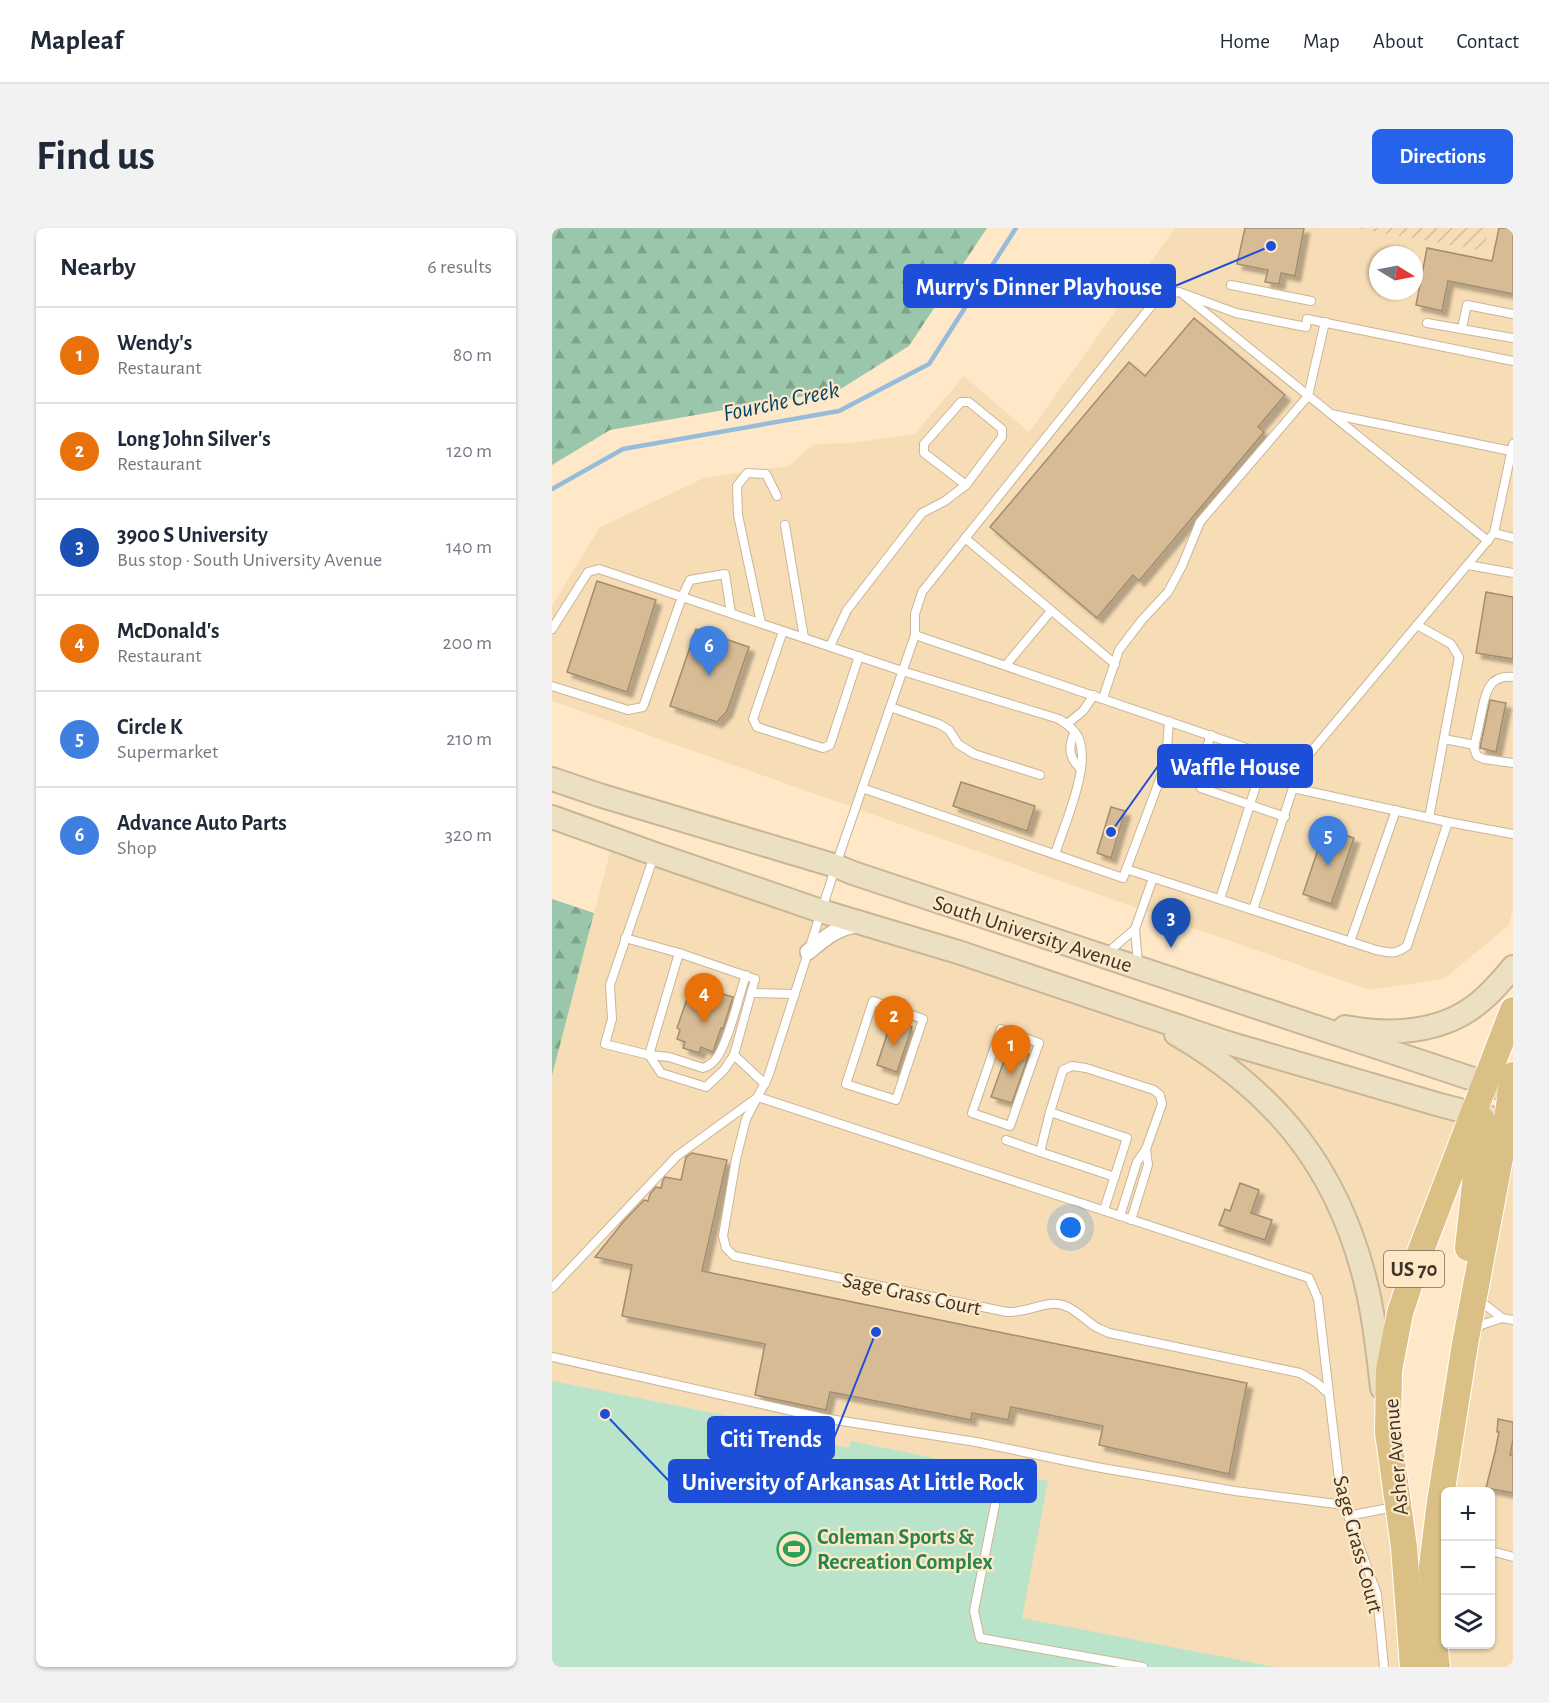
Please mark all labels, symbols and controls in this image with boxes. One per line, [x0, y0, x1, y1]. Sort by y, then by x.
text: Mapleaf [30, 27, 123, 55]
text: Home [1219, 31, 1270, 52]
text: Map [1303, 31, 1340, 52]
text: About [1373, 31, 1423, 52]
text: Contact [1456, 31, 1519, 52]
button: Directions [1372, 129, 1513, 184]
text: Find us [36, 135, 155, 177]
north arrow [1369, 246, 1423, 300]
text: Nearby [60, 254, 136, 280]
text: 6 results [427, 257, 492, 277]
callout: Murry's Dinner Playhouse [904, 265, 1175, 307]
text: Murry's Dinner Playhouse [916, 276, 1162, 300]
text: Wendy's [117, 332, 192, 354]
text: 1 [76, 345, 83, 365]
text: 80 m [453, 345, 492, 365]
text: Restaurant [117, 358, 202, 378]
water label: Fourche Creek [721, 378, 842, 426]
text: Long John Silver's [117, 428, 271, 450]
text: 2 [75, 441, 84, 461]
text: 120 m [446, 441, 492, 461]
text: Restaurant [117, 454, 202, 474]
text: 3900 S University [117, 524, 268, 546]
text: 3 [75, 537, 84, 557]
text: 140 m [446, 537, 492, 557]
text: Bus stop · South University Avenue [117, 550, 382, 570]
text: McDonald's [117, 620, 219, 642]
pin: 6 [690, 626, 728, 676]
text: 4 [74, 633, 85, 653]
text: 200 m [442, 633, 492, 653]
text: Restaurant [117, 646, 202, 666]
text: Circle K [117, 716, 183, 738]
text: 5 [75, 729, 84, 749]
text: 210 m [446, 729, 492, 749]
text: Supermarket [117, 742, 218, 762]
callout: Waffle House [1158, 745, 1312, 787]
text: Waffle House [1170, 756, 1300, 780]
text: Advance Auto Parts [117, 812, 287, 834]
pin: 5 [1308, 816, 1348, 866]
text: 6 [75, 825, 84, 845]
text: 320 m [445, 825, 492, 845]
text: Shop [117, 838, 157, 858]
street label: South University Avenue [930, 891, 1135, 977]
pin: 3 [1152, 898, 1190, 948]
pin: 4 [684, 974, 724, 1023]
pin: 2 [874, 996, 914, 1046]
pin: 1 [992, 1026, 1030, 1075]
your location [1056, 1213, 1085, 1242]
road number: US 70 [1384, 1251, 1444, 1287]
street label: Sage Grass Court [840, 1269, 983, 1319]
street label: Asher Avenue [1380, 1398, 1412, 1516]
callout: Citi Trends [708, 1417, 834, 1459]
text: Citi Trends [720, 1428, 822, 1452]
callout: University of Arkansas At Little Rock [669, 1460, 1036, 1502]
text: University of Arkansas At Little Rock [682, 1471, 1024, 1495]
street label: Sage Grass Court [1329, 1473, 1387, 1615]
map controls [1441, 1487, 1495, 1649]
button: + [1441, 1487, 1495, 1541]
place label: Coleman Sports & Recreation Complex [817, 1526, 993, 1573]
sports icon: Coleman Sports & Recreation Complex [776, 1531, 812, 1567]
button: − [1441, 1541, 1495, 1595]
button: layers [1441, 1595, 1495, 1649]

